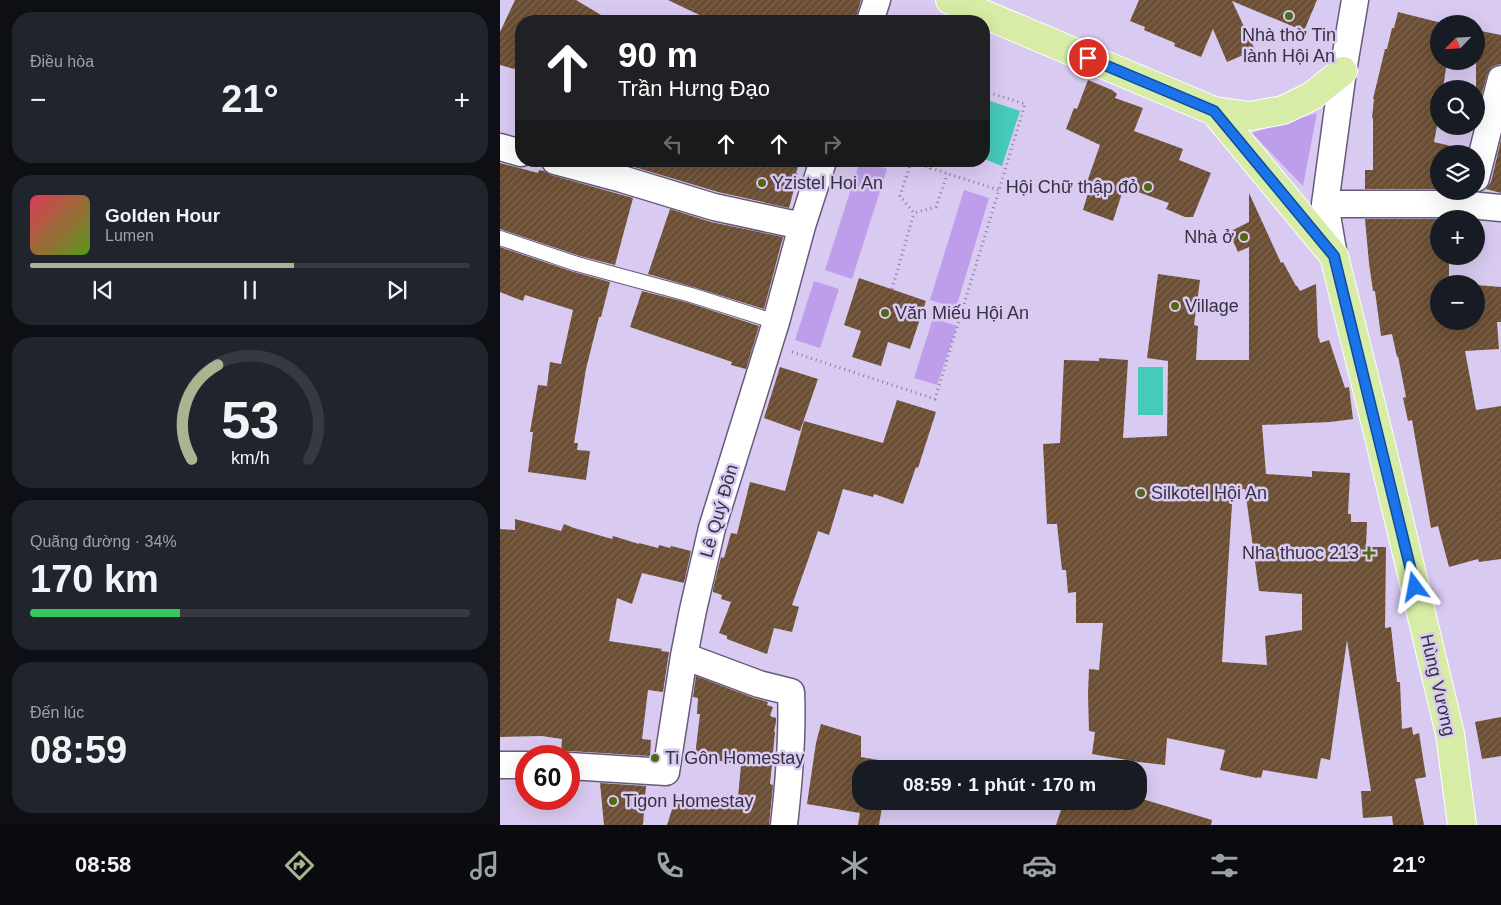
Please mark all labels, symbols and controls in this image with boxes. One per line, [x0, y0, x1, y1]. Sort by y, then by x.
marker: Nhà thờ Tin lành Hội An [1283, 10, 1295, 22]
north arrow [1430, 15, 1485, 70]
map controls [1430, 15, 1485, 330]
place label: Nhà thờ Tin lành Hội An [1242, 25, 1336, 66]
icon: ahead [535, 35, 600, 100]
text: 90 m [618, 35, 698, 74]
pin [1067, 37, 1109, 79]
icon: arrive [1074, 44, 1102, 72]
text: Điều hòa [30, 53, 94, 70]
text: Trần Hưng Đạo [618, 76, 770, 101]
text: 21° [221, 78, 279, 120]
button: search [1430, 80, 1485, 135]
text: − [30, 84, 46, 115]
text: + [454, 84, 470, 115]
icon: left [659, 130, 687, 158]
icon: ahead [712, 130, 740, 158]
icon: ahead [765, 130, 793, 158]
icon: right [818, 130, 846, 158]
button: layers [1430, 145, 1485, 200]
place label: Yzistel Hoi An [772, 173, 883, 193]
marker: Yzistel Hoi An [756, 177, 768, 189]
place label: Hội Chữ thập đỏ [1006, 177, 1138, 197]
marker: Hội Chữ thập đỏ [1142, 181, 1154, 193]
text: Golden Hour [105, 205, 220, 226]
button: + [1430, 210, 1485, 265]
text: Lumen [105, 227, 154, 244]
place label: Nhà ở [1184, 227, 1234, 247]
marker: Nhà ở [1238, 231, 1250, 243]
button: − [1430, 275, 1485, 330]
icon: previous [89, 276, 117, 304]
icon: pause [236, 276, 264, 304]
icon: next [383, 276, 411, 304]
place label: Village [1185, 296, 1239, 316]
marker: Village [1169, 300, 1181, 312]
place label: Văn Miếu Hội An [895, 303, 1029, 323]
marker: Văn Miếu Hội An [879, 307, 891, 319]
text: 53 [221, 391, 279, 449]
text: km/h [231, 448, 269, 468]
street label: Lê Quý Đôn [696, 462, 742, 560]
place label: Silkotel Hội An [1151, 483, 1267, 503]
marker: Silkotel Hội An [1135, 487, 1147, 499]
text: Quãng đường · 34% [30, 533, 177, 550]
place label: Nha thuoc 213 [1242, 543, 1359, 563]
marker: Nha thuoc 213 [1363, 547, 1375, 559]
text: 170 km [30, 558, 159, 600]
position arrow [1388, 560, 1440, 612]
street label: Hùng Vương [1417, 632, 1459, 738]
text: Đến lúc [30, 704, 84, 721]
text: 08:59 [30, 729, 127, 771]
speed limit sign: 60 [515, 745, 580, 810]
place label: Ti Gôn Homestay [665, 748, 804, 768]
marker: Ti Gôn Homestay [649, 752, 661, 764]
text: 08:59 · 1 phút · 170 m [903, 774, 1096, 795]
place label: Tigon Homestay [623, 791, 753, 811]
marker: Tigon Homestay [607, 795, 619, 807]
icon: directions [282, 848, 317, 883]
icon: music [467, 848, 502, 883]
icon: phone [652, 848, 687, 883]
icon: climate [837, 848, 872, 883]
icon: car [1022, 848, 1057, 883]
icon: filters [1207, 848, 1242, 883]
text: 08:58 [75, 852, 131, 877]
text: 21° [1393, 852, 1426, 877]

